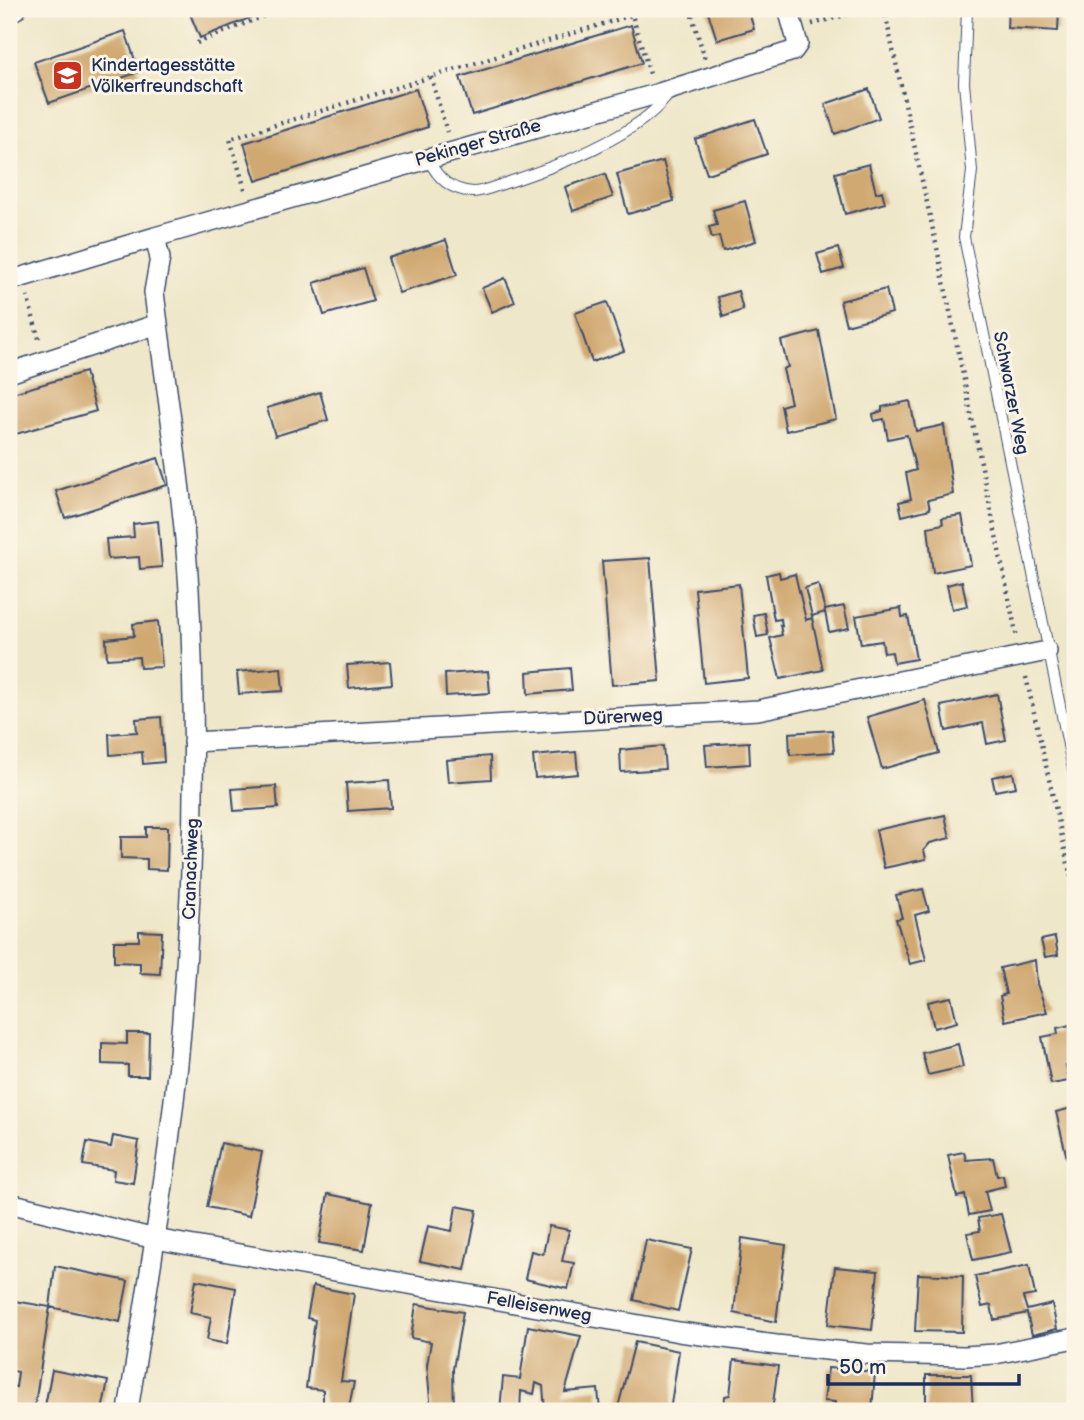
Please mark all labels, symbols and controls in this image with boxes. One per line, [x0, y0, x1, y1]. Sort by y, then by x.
place label: Kindertagesstätte Völkerfreundschaft [91, 55, 244, 97]
school or university icon: Kindertagesstätte Völkerfreundschaft [51, 58, 85, 92]
street label: Pekinger Straße [413, 115, 544, 171]
street label: Schwarzer Weg [989, 329, 1033, 457]
street label: Dürerweg [583, 704, 663, 730]
street label: Cranachweg [179, 818, 203, 920]
street label: Felleisenweg [485, 1287, 593, 1327]
scale bar [828, 1343, 1019, 1387]
text: 50 m [839, 1355, 886, 1380]

